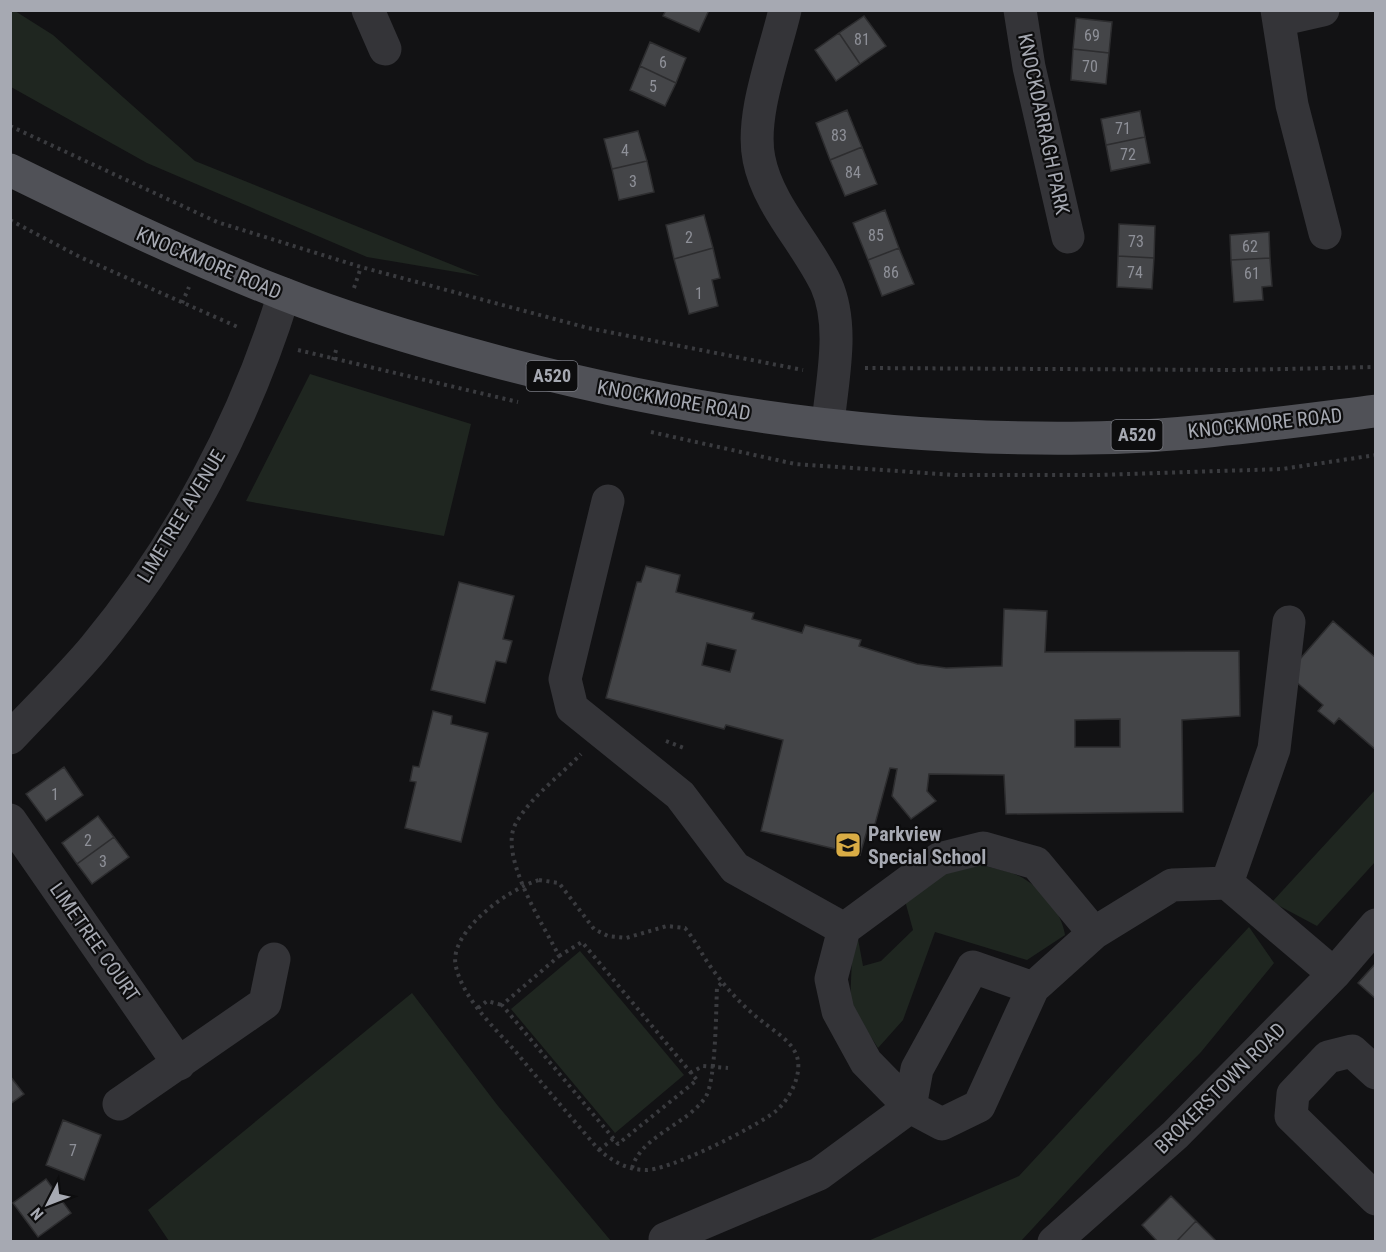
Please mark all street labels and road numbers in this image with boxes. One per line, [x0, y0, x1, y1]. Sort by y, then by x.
street label: KNOCKDARRAGH PARK [1013, 31, 1075, 217]
street label: KNOCKMORE ROAD [133, 222, 285, 304]
road number: A520 [526, 361, 578, 391]
street label: KNOCKMORE ROAD [595, 375, 753, 425]
street label: KNOCKMORE ROAD [1187, 403, 1343, 443]
road number: A520 [1112, 420, 1162, 450]
street label: LIMETREE AVENUE [132, 445, 230, 587]
street label: LIMETREE COURT [45, 878, 145, 1006]
street label: BROKERSTOWN ROAD [1150, 1018, 1290, 1158]

